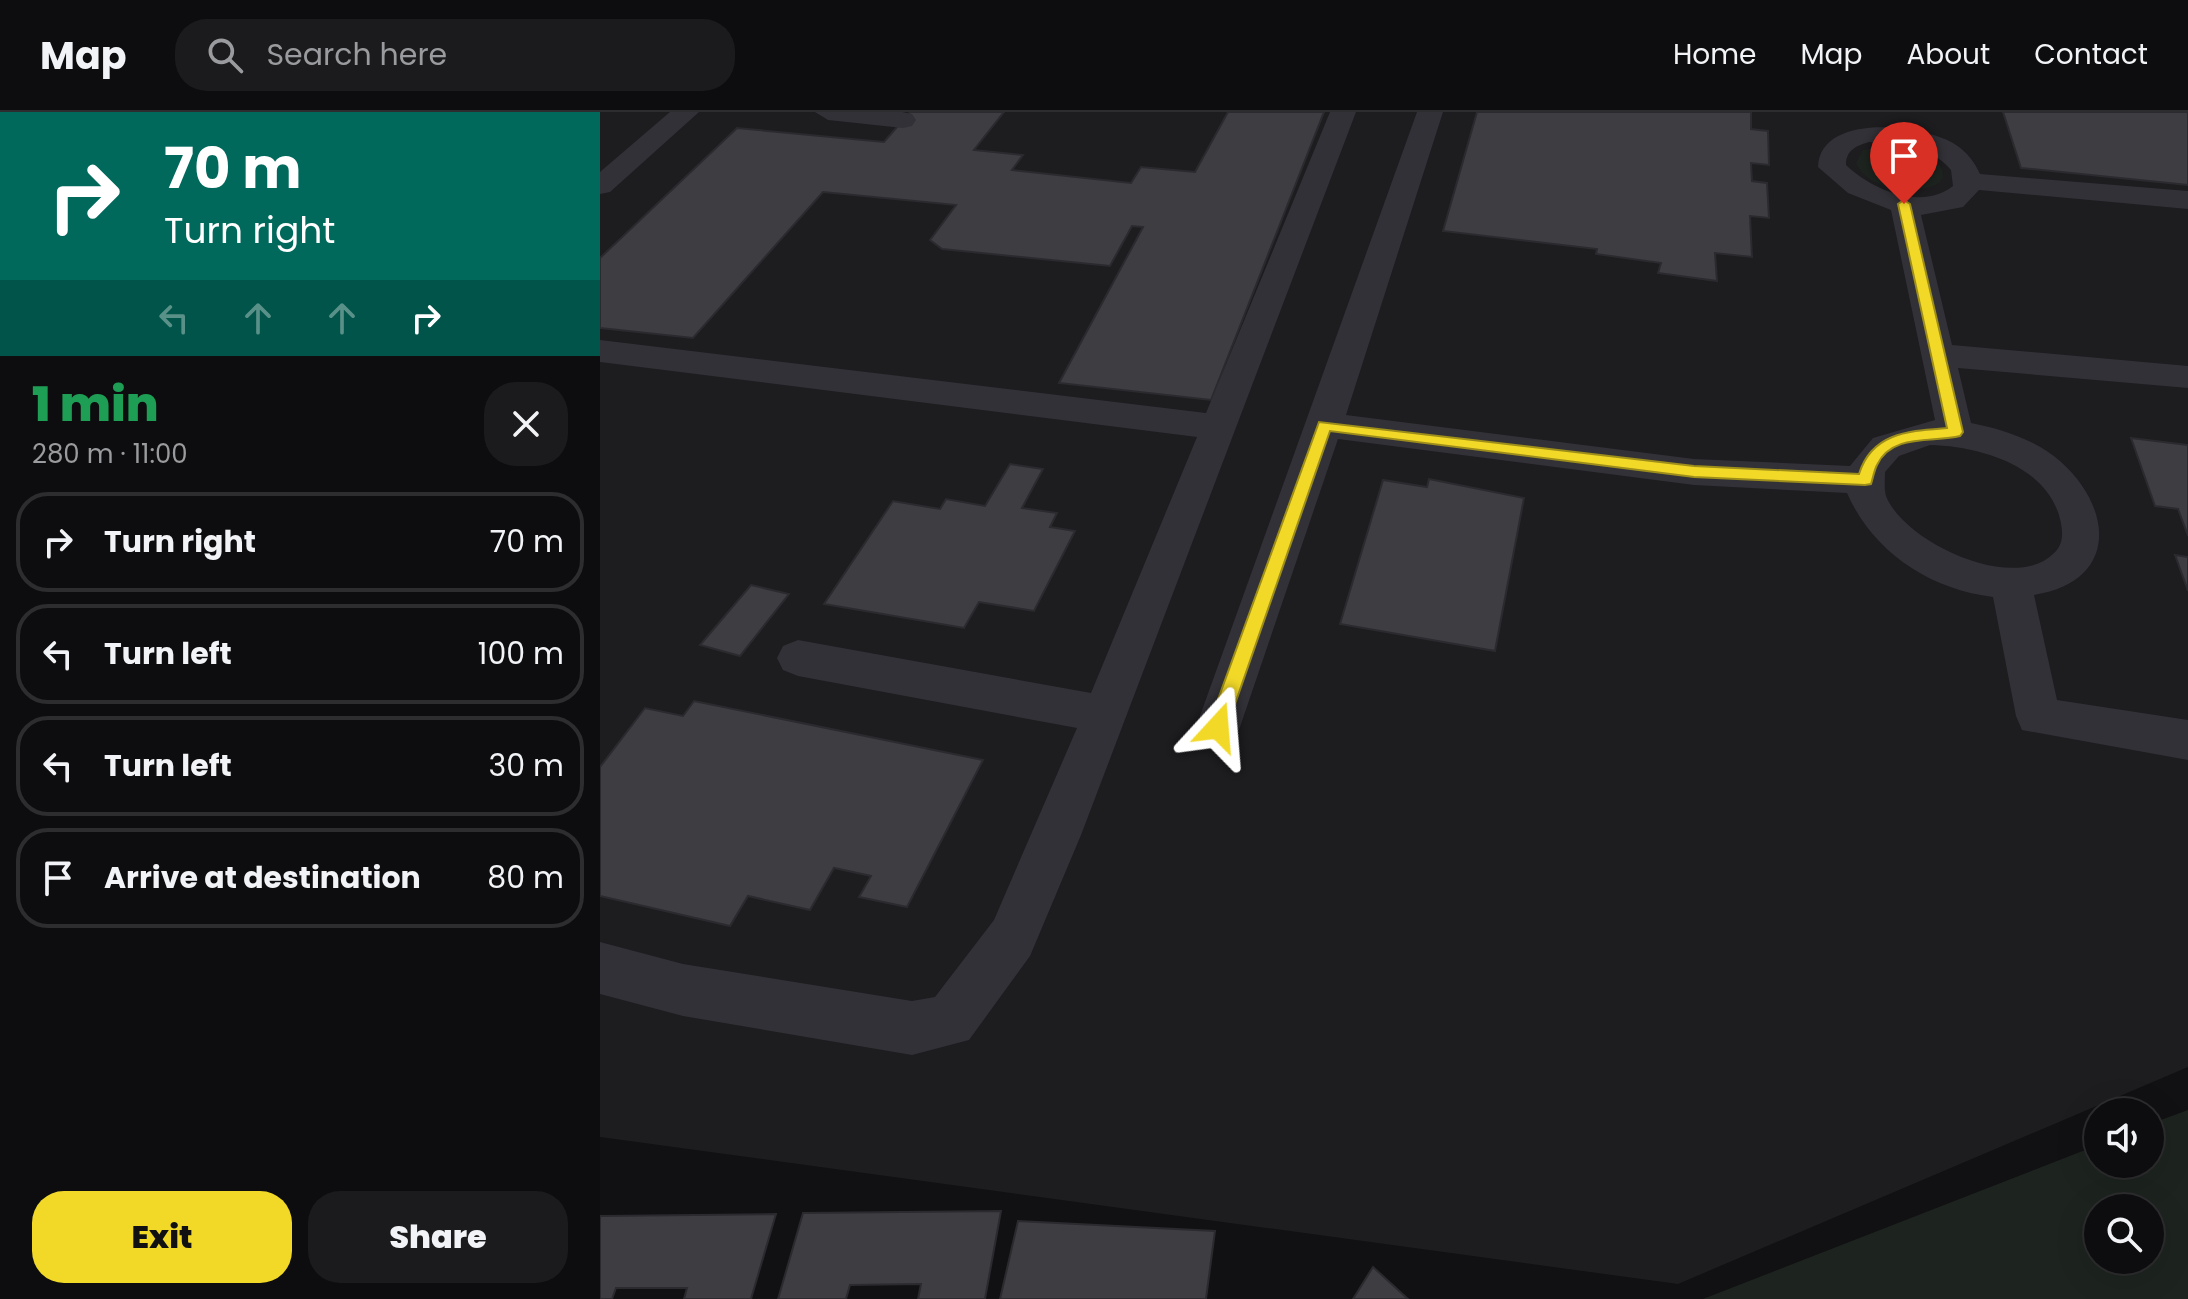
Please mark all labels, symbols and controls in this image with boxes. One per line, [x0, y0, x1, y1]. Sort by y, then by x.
search box [175, 19, 735, 91]
text: Map [40, 29, 127, 82]
icon: search [203, 33, 247, 77]
text: Search here [267, 33, 447, 76]
text: Home [1673, 35, 1756, 74]
text: Map [1800, 35, 1862, 74]
text: About [1906, 35, 1990, 74]
text: Contact [2034, 35, 2148, 74]
pin [1870, 122, 1938, 204]
text: 70 m [164, 129, 302, 208]
icon: arrive [1882, 134, 1926, 178]
icon: right [32, 144, 136, 248]
text: Turn right [164, 205, 335, 256]
icon: left [152, 296, 196, 340]
icon: ahead [236, 296, 280, 340]
icon: ahead [320, 296, 364, 340]
icon: right [404, 296, 448, 340]
text: 1 min [32, 371, 159, 438]
button: close [484, 382, 568, 466]
text: 280 m · 11:00 [32, 436, 188, 472]
icon: right [36, 520, 80, 564]
text: Turn right [104, 520, 256, 563]
text: 70 m [490, 520, 564, 563]
icon: left [36, 632, 80, 676]
text: Turn left [104, 632, 232, 675]
text: 100 m [478, 632, 564, 675]
position arrow [1176, 685, 1260, 769]
icon: left [36, 744, 80, 788]
text: Turn left [104, 744, 232, 787]
text: 30 m [489, 744, 564, 787]
icon: arrive [36, 856, 80, 900]
text: Arrive at destination [104, 856, 421, 899]
text: 80 m [487, 856, 564, 899]
map controls [2084, 1098, 2164, 1274]
button: sound [2084, 1098, 2164, 1178]
button: Exit [32, 1191, 292, 1283]
button: Share [308, 1191, 568, 1283]
button: search [2084, 1194, 2164, 1274]

